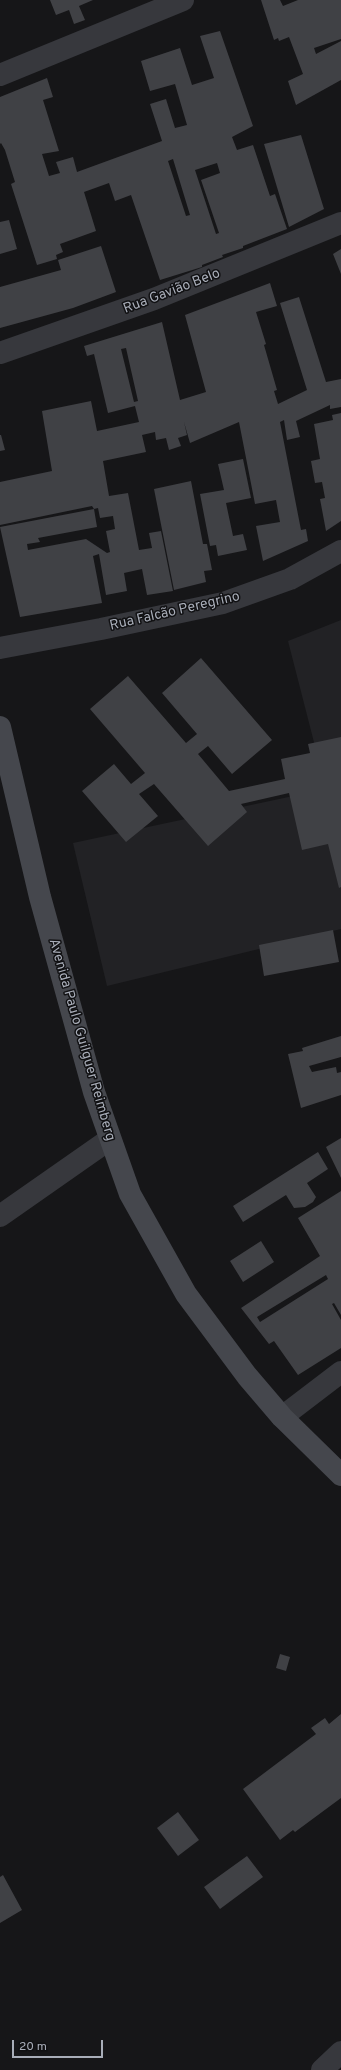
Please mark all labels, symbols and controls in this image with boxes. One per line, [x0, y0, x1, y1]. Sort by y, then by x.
street label: Rua Gavião Belo [121, 266, 223, 318]
street label: Rua Falcão Peregrino [108, 589, 242, 635]
street label: Avenida Paulo Guilguer Reimberg [44, 937, 118, 1143]
scale bar [14, 2032, 105, 2058]
text: 20 m [19, 2039, 47, 2055]

